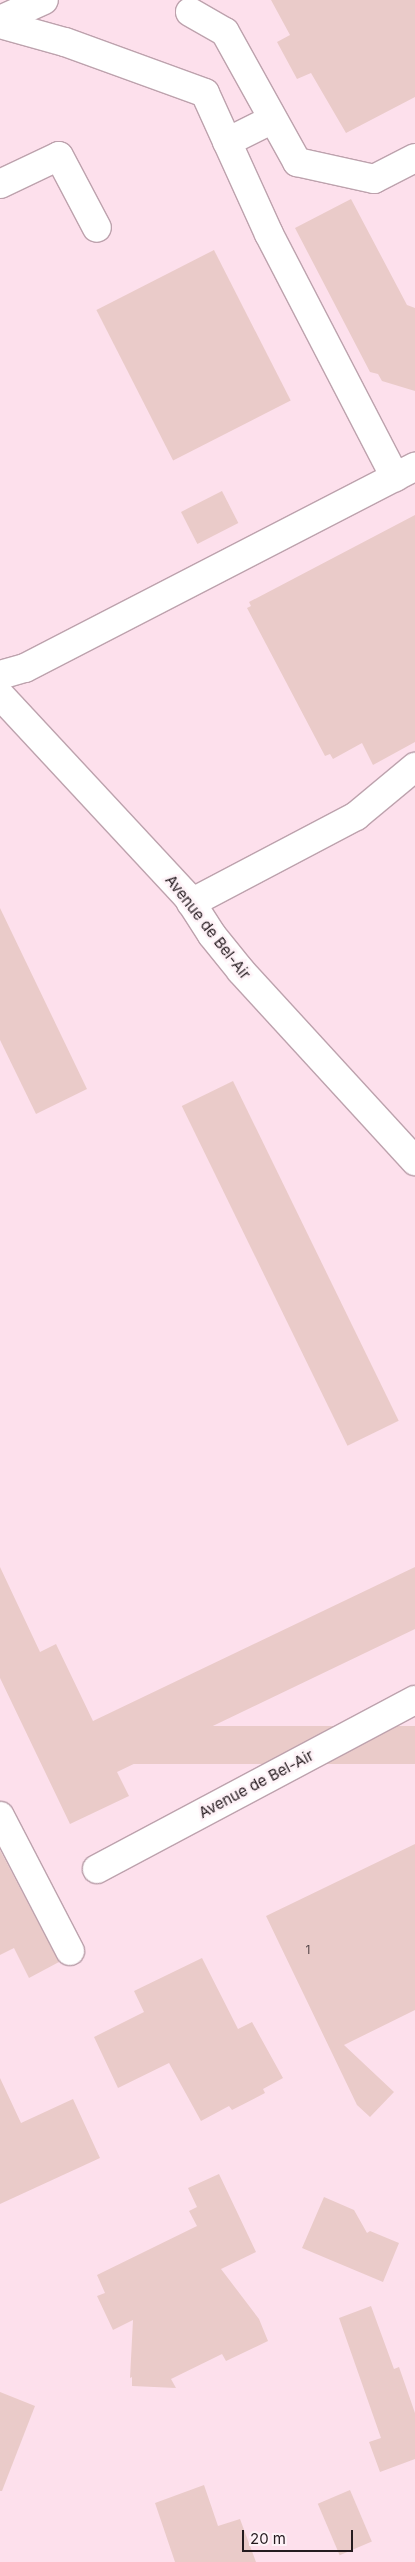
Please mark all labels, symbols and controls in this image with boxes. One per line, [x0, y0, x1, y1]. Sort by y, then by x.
street label: Avenue de Bel-Air [162, 871, 254, 983]
street label: Avenue de Bel-Air [196, 1746, 316, 1822]
house number: 1 [306, 1943, 310, 1957]
scale bar [245, 2520, 356, 2552]
text: 20 m [250, 2529, 286, 2548]

